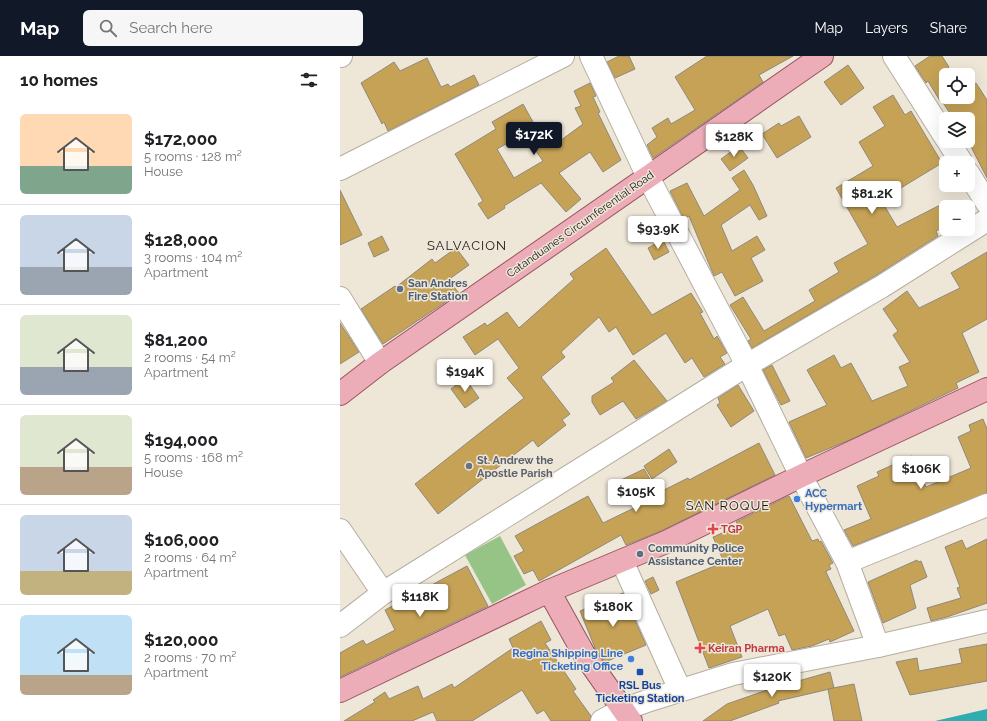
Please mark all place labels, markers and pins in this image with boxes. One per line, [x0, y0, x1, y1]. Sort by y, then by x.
pin: $172K [506, 122, 562, 156]
pin: $128K [706, 124, 762, 158]
pin: $81.2K [839, 181, 905, 215]
pin: $93.9K [625, 216, 691, 250]
place label: San Andres Fire Station [408, 277, 468, 303]
marker: San Andres Fire Station [395, 284, 405, 294]
pin: $194K [437, 359, 493, 393]
place label: St. Andrew the Apostle Parish [477, 454, 554, 480]
pin: $106K [893, 456, 949, 490]
marker: St. Andrew the Apostle Parish [464, 461, 474, 471]
pin: $105K [608, 479, 664, 513]
place label: ACC Hypermart [805, 487, 863, 513]
marker: ACC Hypermart [792, 494, 802, 504]
place label: TGP [721, 523, 743, 536]
marker: TGP [708, 524, 718, 534]
place label: Community Police Assistance Center [648, 542, 744, 568]
marker: Community Police Assistance Center [635, 549, 645, 559]
pin: $118K [392, 584, 448, 618]
pin: $180K [585, 594, 641, 628]
place label: Keiran Pharma [708, 642, 785, 655]
marker: Keiran Pharma [695, 643, 705, 653]
place label: Regina Shipping Line Ticketing Office [512, 647, 623, 673]
marker: Regina Shipping Line Ticketing Office [626, 654, 636, 664]
pin: $120K [744, 664, 800, 698]
marker: RSL Bus Ticketing Station [635, 667, 645, 677]
place label: RSL Bus Ticketing Station [596, 679, 685, 705]

